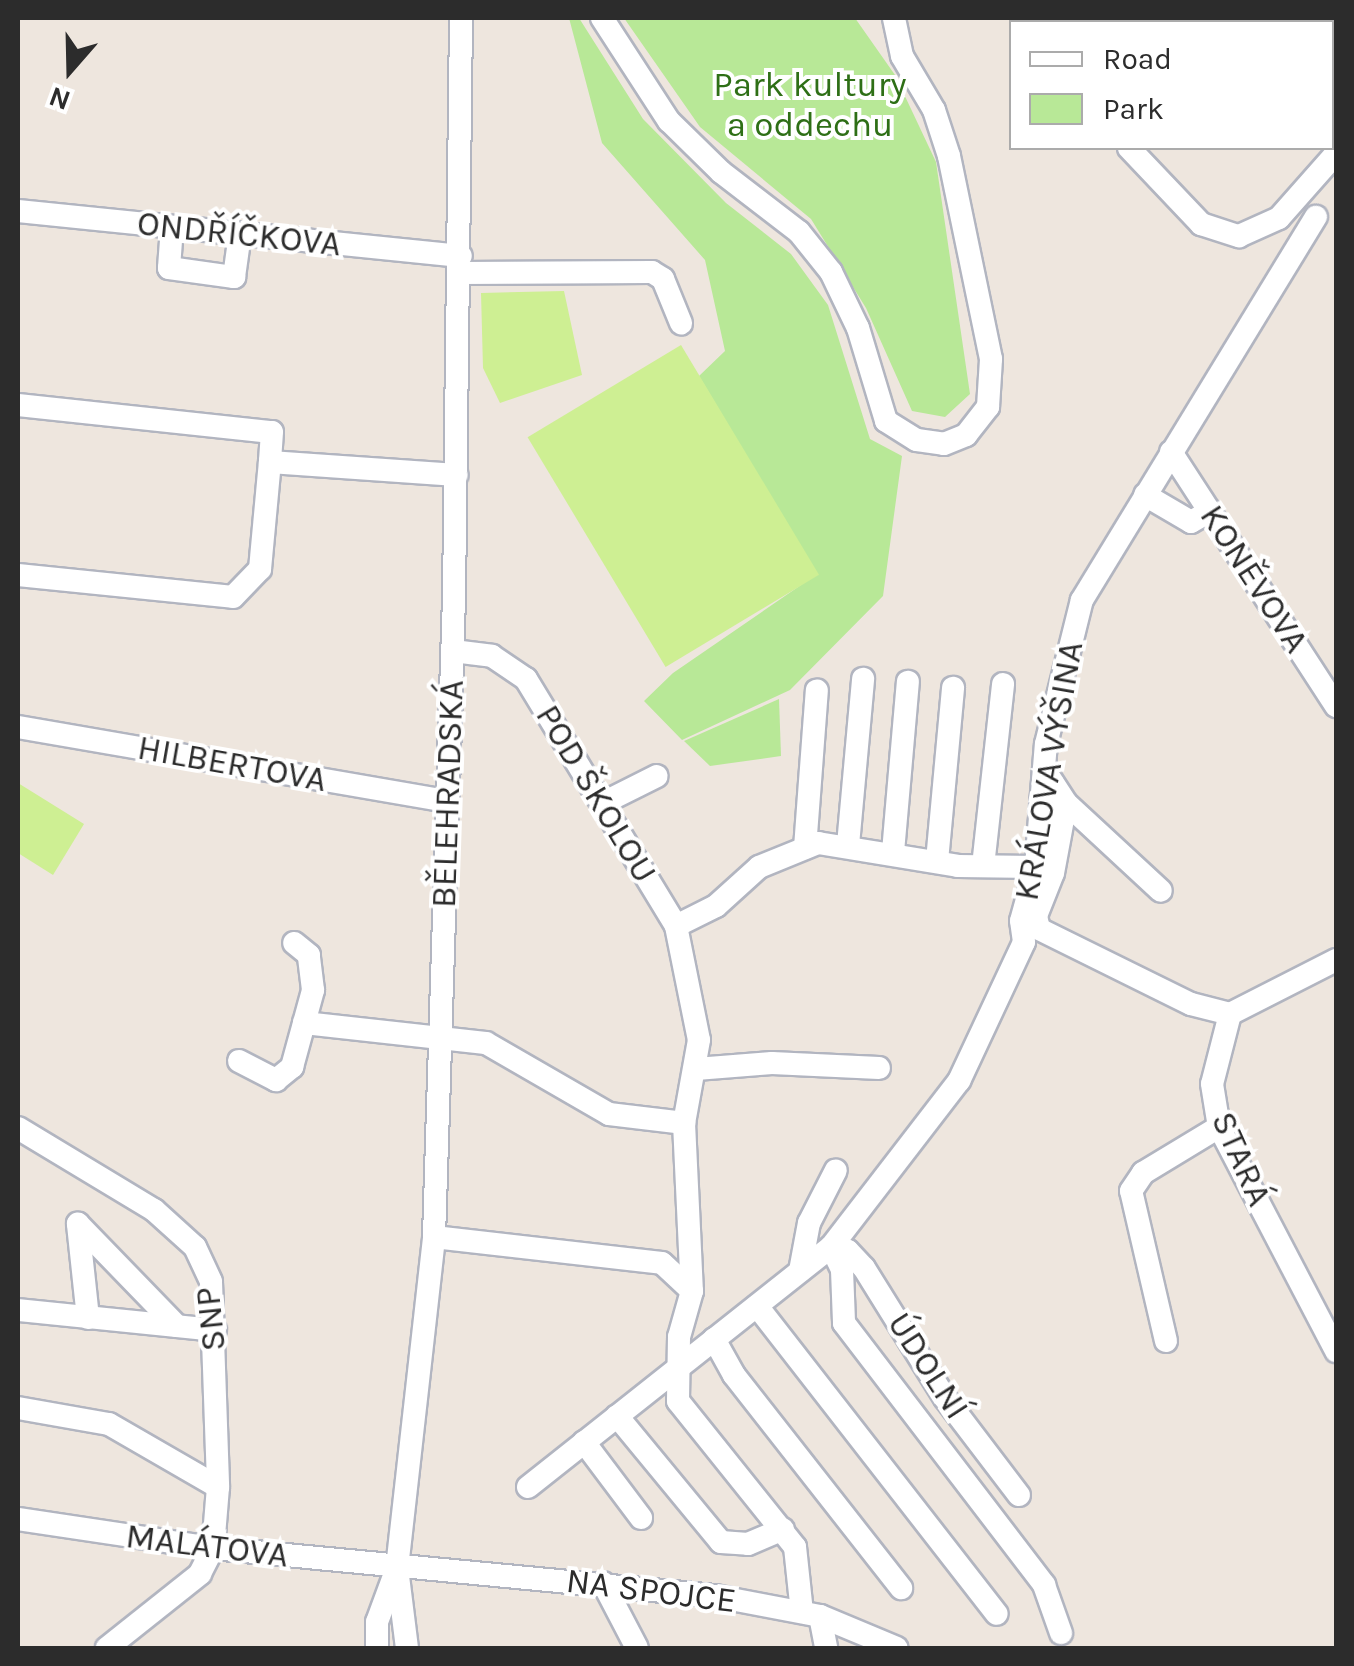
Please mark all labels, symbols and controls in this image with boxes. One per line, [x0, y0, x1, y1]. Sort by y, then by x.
north arrow [20, 20, 120, 120]
legend [1009, 20, 1334, 150]
text: Road [1103, 41, 1172, 77]
park label: Park kultury a oddechu [713, 64, 907, 146]
text: N [44, 80, 75, 118]
text: Park [1103, 91, 1164, 127]
street label: ONDŘÍČKOVA [135, 202, 343, 266]
street label: KONĚVOVA [1191, 497, 1317, 661]
street label: KRÁLOVA VÝŠINA [1006, 638, 1092, 904]
street label: BĚLEHRADSKÁ [423, 679, 473, 909]
street label: POD ŠKOLOU [526, 697, 666, 891]
street label: HILBERTOVA [134, 727, 330, 801]
street label: STARÁ [1202, 1105, 1280, 1213]
street label: SNP [187, 1285, 235, 1353]
street label: ÚDOLNÍ [878, 1305, 978, 1427]
street label: MALÁTOVA [123, 1515, 291, 1577]
street label: NA SPOJCE [564, 1560, 738, 1622]

